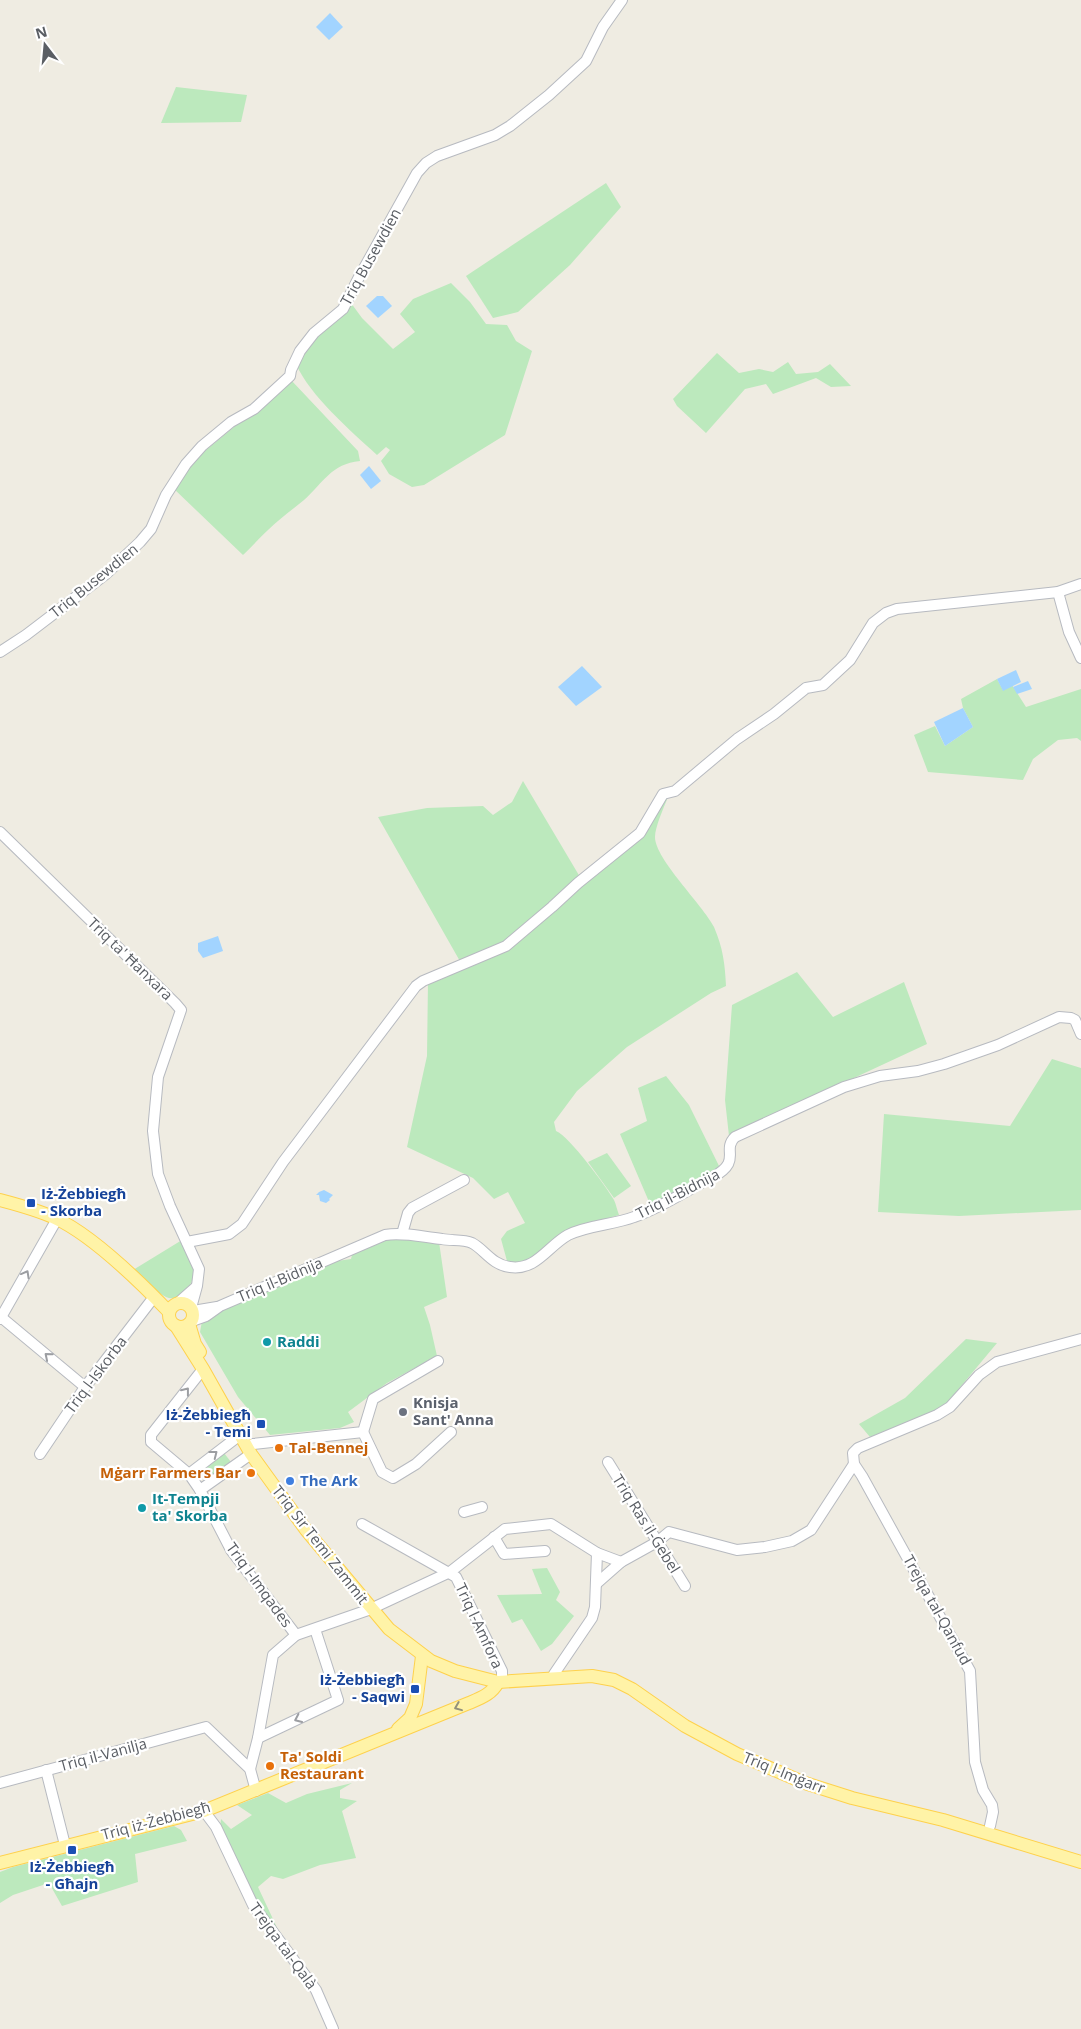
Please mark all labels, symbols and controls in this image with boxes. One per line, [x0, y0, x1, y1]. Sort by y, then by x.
north arrow [20, 20, 70, 70]
text: N [33, 21, 49, 43]
street label: Triq Busewdien [335, 204, 405, 309]
street label: Triq Busewdien [45, 538, 142, 622]
street label: Triq ta' Ħanxara [84, 912, 178, 1004]
street label: Triq il-Bidnija [632, 1163, 723, 1223]
place label: Iż-Żebbiegħ - Skorba [41, 1183, 126, 1220]
marker: Iż-Żebbiegħ - Skorba [25, 1197, 37, 1209]
street label: Triq il-Bidnija [234, 1252, 326, 1306]
one-way arrow [20, 1271, 30, 1280]
place label: Raddi [277, 1331, 320, 1351]
street label: Triq l-Iskorba [60, 1332, 131, 1417]
marker: Raddi [261, 1336, 273, 1348]
one-way arrow [44, 1352, 53, 1361]
one-way arrow [180, 1388, 188, 1397]
place label: Knisja Sant' Anna [413, 1392, 494, 1429]
place label: Iż-Żebbiegħ - Temi [166, 1404, 251, 1441]
marker: Knisja Sant' Anna [397, 1406, 409, 1418]
marker: Iż-Żebbiegħ - Temi [255, 1418, 267, 1430]
place label: Tal-Bennej [289, 1437, 368, 1457]
marker: Tal-Bennej [273, 1442, 285, 1454]
one-way arrow [208, 1452, 217, 1460]
place label: Mġarr Farmers Bar [100, 1462, 241, 1482]
marker: Mġarr Farmers Bar [245, 1467, 257, 1479]
place label: The Ark [300, 1470, 358, 1490]
street label: Triq Ras il-Ġebel [608, 1470, 685, 1577]
marker: The Ark [284, 1475, 296, 1487]
street label: Triq Sir Temi Zammit [268, 1481, 373, 1608]
place label: It-Tempji ta' Skorba [152, 1488, 228, 1525]
marker: It-Tempji ta' Skorba [136, 1502, 148, 1514]
street label: Triq l-Imqades [222, 1538, 297, 1631]
street label: Trejqa tal-Qanfud [899, 1551, 976, 1668]
street label: Triq l-Amfora [451, 1580, 508, 1671]
place label: Iż-Żebbiegħ - Saqwi [320, 1669, 405, 1706]
marker: Iż-Żebbiegħ - Saqwi [409, 1683, 421, 1695]
one-way arrow [454, 1701, 463, 1712]
one-way arrow [294, 1713, 303, 1723]
street label: Triq il-Vanilja [57, 1733, 149, 1775]
place label: Ta' Soldi Restaurant [280, 1746, 364, 1783]
street label: Triq l-Imġarr [740, 1747, 828, 1798]
marker: Ta' Soldi Restaurant [264, 1760, 276, 1772]
street label: Triq iż-Żebbiegħ [99, 1796, 212, 1844]
marker: Iż-Żebbiegħ - Għajn [66, 1844, 78, 1856]
place label: Iż-Żebbiegħ - Għajn [29, 1856, 115, 1893]
street label: Trejqa tal-Qalà [246, 1898, 322, 1993]

